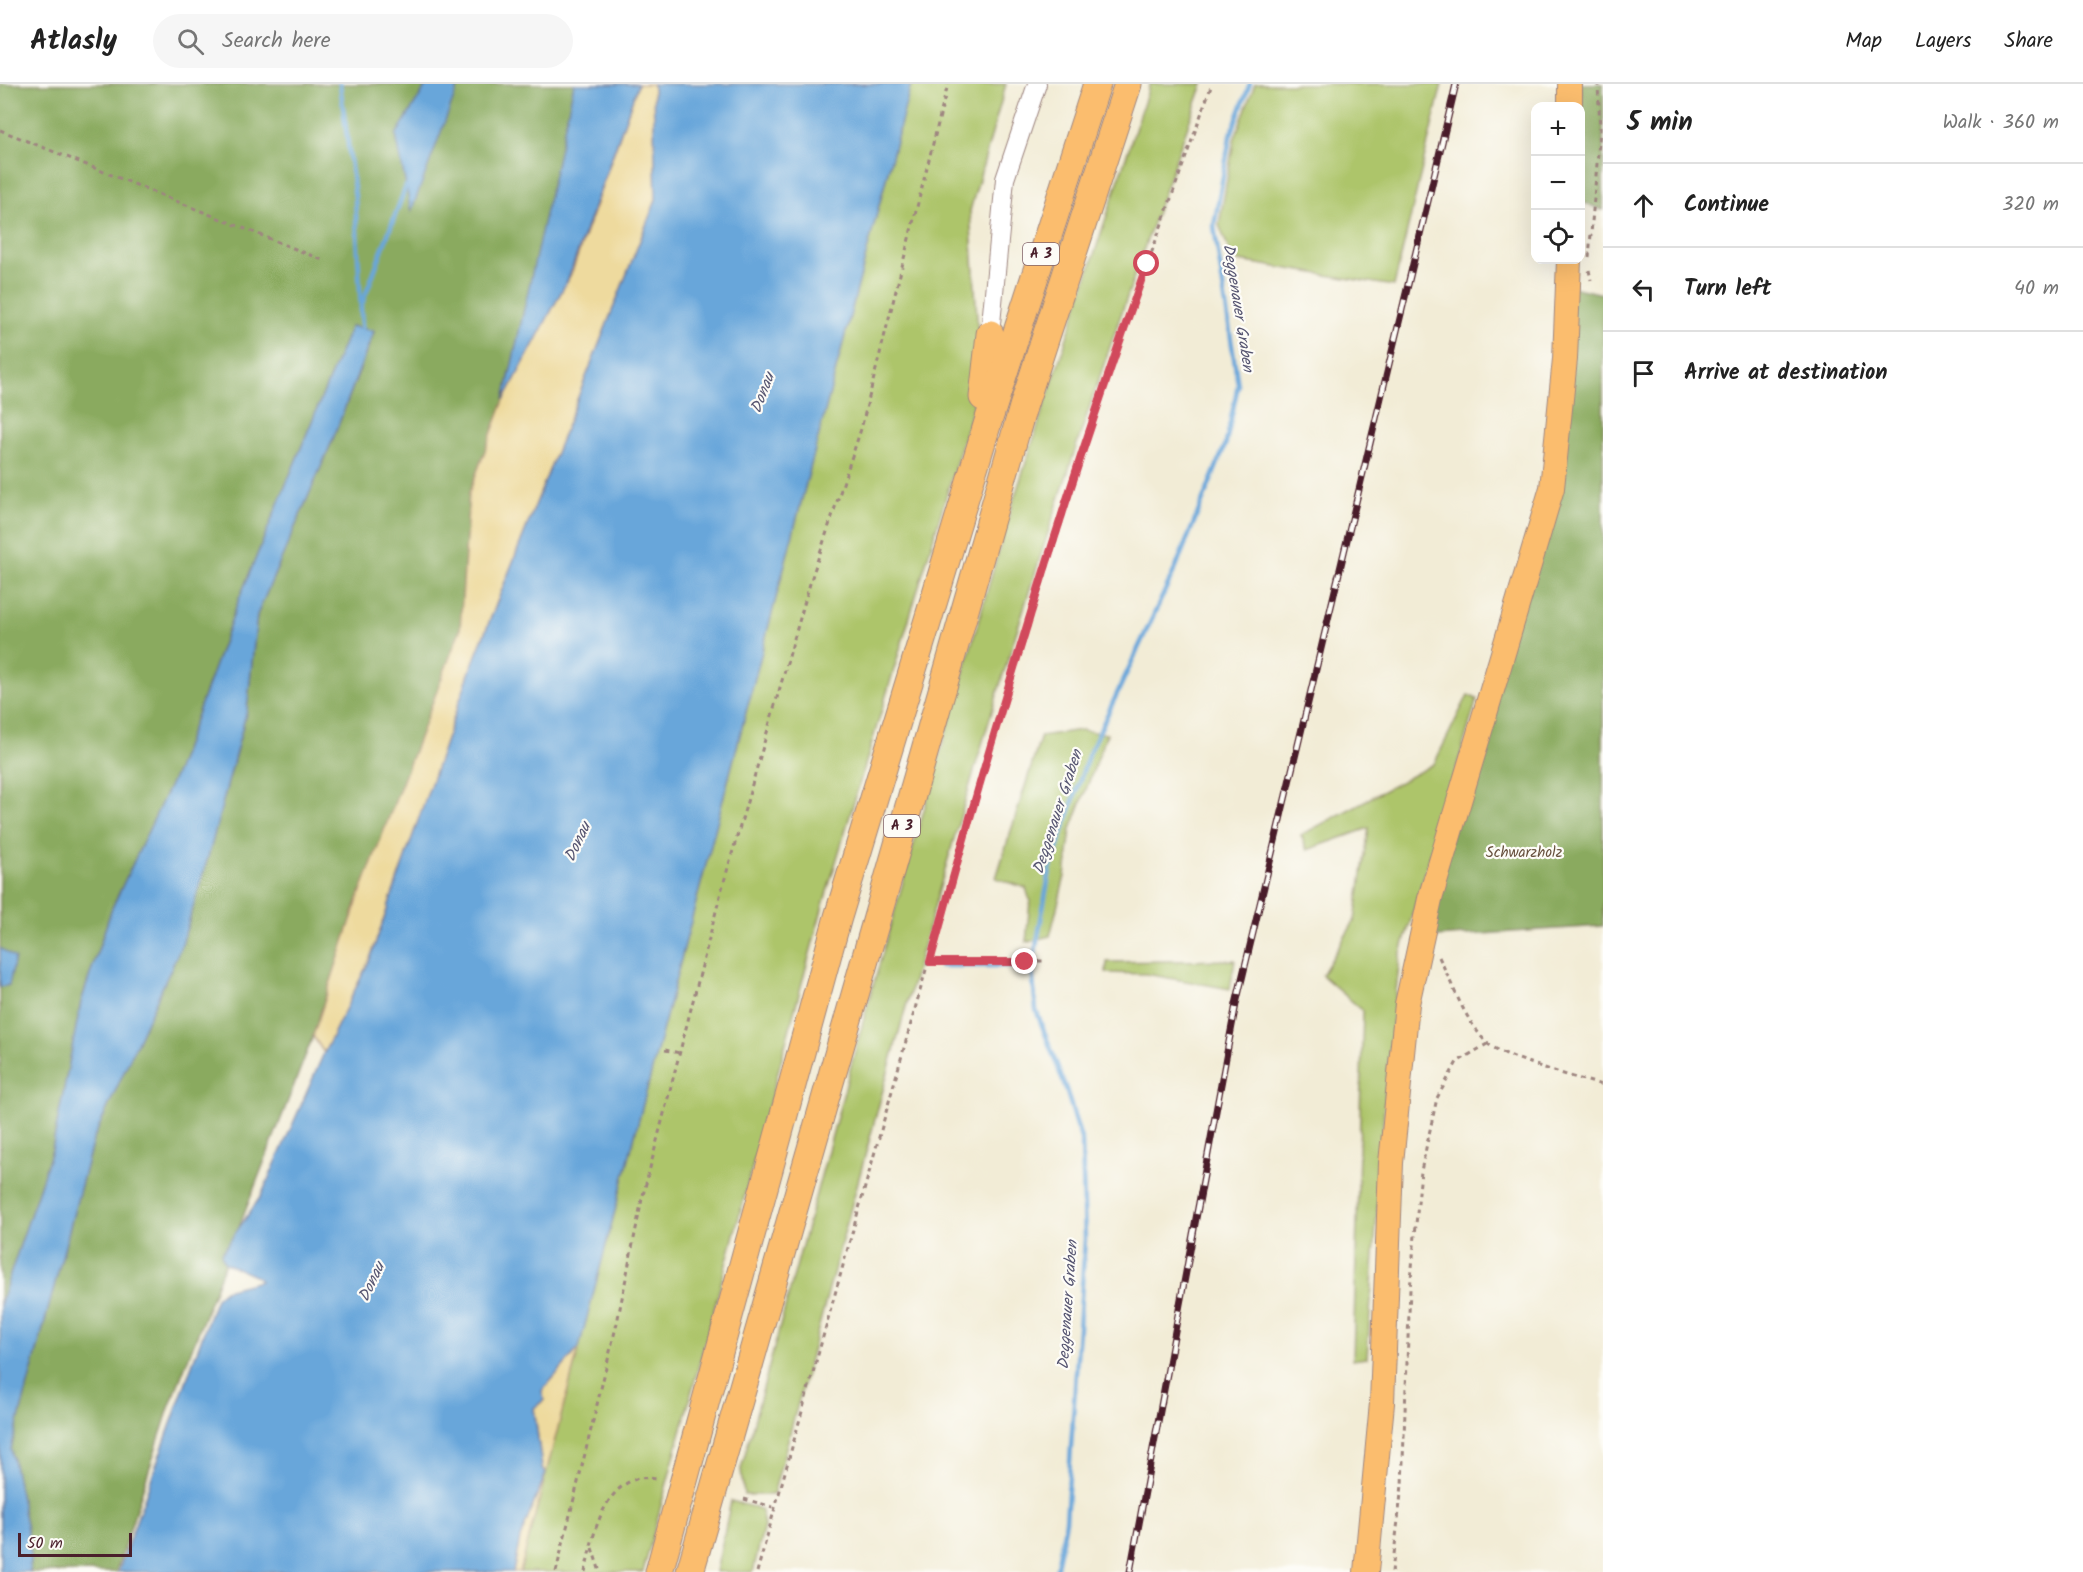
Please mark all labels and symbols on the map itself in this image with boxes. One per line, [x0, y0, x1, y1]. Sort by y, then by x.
water label: Deggenauer Graben [1216, 242, 1261, 375]
road number: A 3 [1023, 243, 1059, 265]
route start [1133, 250, 1159, 276]
water label: Donau [744, 367, 783, 417]
water label: Deggenauer Graben [1026, 745, 1090, 877]
road number: A 3 [884, 815, 920, 837]
water label: Donau [558, 816, 599, 866]
park label: Schwarzholz [1486, 841, 1563, 865]
route end [1011, 948, 1037, 974]
water label: Deggenauer Graben [1051, 1238, 1085, 1370]
water label: Donau [352, 1256, 393, 1306]
scale bar [18, 1530, 132, 1558]

